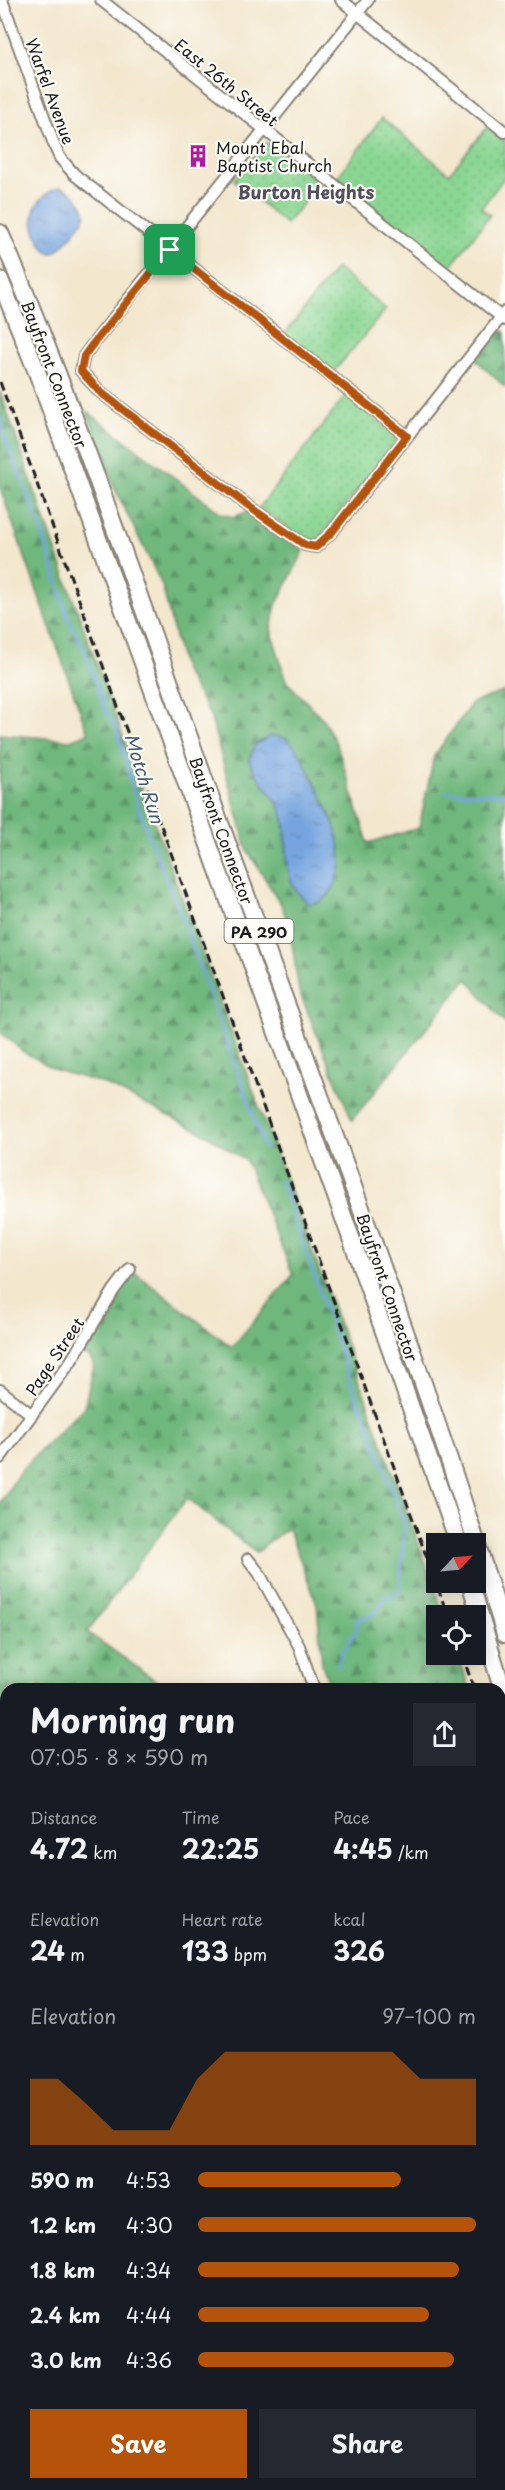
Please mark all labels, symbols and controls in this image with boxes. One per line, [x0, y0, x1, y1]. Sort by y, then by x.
street label: East 26th Street [170, 33, 284, 132]
street label: Warfel Avenue [21, 34, 81, 148]
place label: Mount Ebal Baptist Church [216, 135, 332, 177]
building icon: Mount Ebal Baptist Church [185, 143, 211, 169]
district label: Burton Heights [238, 178, 374, 205]
pin [144, 224, 195, 275]
icon: arrive [153, 233, 186, 266]
street label: Bayfront Connector [16, 297, 94, 452]
water label: Motch Run [119, 730, 172, 827]
street label: Bayfront Connector [184, 753, 260, 908]
road number: PA 290 [224, 919, 294, 943]
street label: Bayfront Connector [351, 1209, 425, 1365]
street label: Page Street [19, 1312, 89, 1400]
north arrow [426, 1533, 486, 1593]
map controls [426, 1533, 486, 1665]
button: locate [426, 1605, 486, 1665]
text: Morning run [30, 1694, 235, 1744]
button: share [413, 1703, 476, 1766]
text: 07:05 · 8 × 590 m [30, 1742, 208, 1772]
text: Distance [30, 1805, 97, 1829]
text: Time [182, 1805, 219, 1829]
text: Pace [333, 1805, 369, 1829]
text: 4.72 [30, 1829, 88, 1868]
text: 22:25 [182, 1829, 259, 1868]
text: 4:45 [333, 1829, 393, 1868]
text: km [88, 1840, 117, 1864]
text: /km [393, 1840, 429, 1864]
text: Elevation [30, 1907, 99, 1931]
text: Heart rate [182, 1907, 262, 1931]
text: kcal [333, 1907, 365, 1931]
text: 24 [30, 1931, 65, 1970]
text: 133 [182, 1931, 229, 1970]
text: 326 [333, 1931, 385, 1970]
text: m [65, 1942, 85, 1966]
text: bpm [229, 1942, 267, 1966]
text: Elevation [30, 2001, 116, 2031]
text: 97–100 m [382, 2001, 476, 2031]
text: 590 m [30, 2165, 94, 2195]
text: 4:53 [126, 2165, 171, 2195]
text: 1.2 km [30, 2210, 96, 2240]
text: 4:30 [126, 2210, 173, 2240]
text: 1.8 km [30, 2255, 95, 2285]
text: 4:34 [126, 2255, 171, 2285]
text: 2.4 km [30, 2300, 100, 2330]
text: 4:44 [126, 2300, 171, 2330]
text: 3.0 km [30, 2345, 102, 2375]
text: 4:36 [126, 2345, 172, 2375]
button: Save [30, 2409, 247, 2478]
button: Share [259, 2409, 476, 2478]

